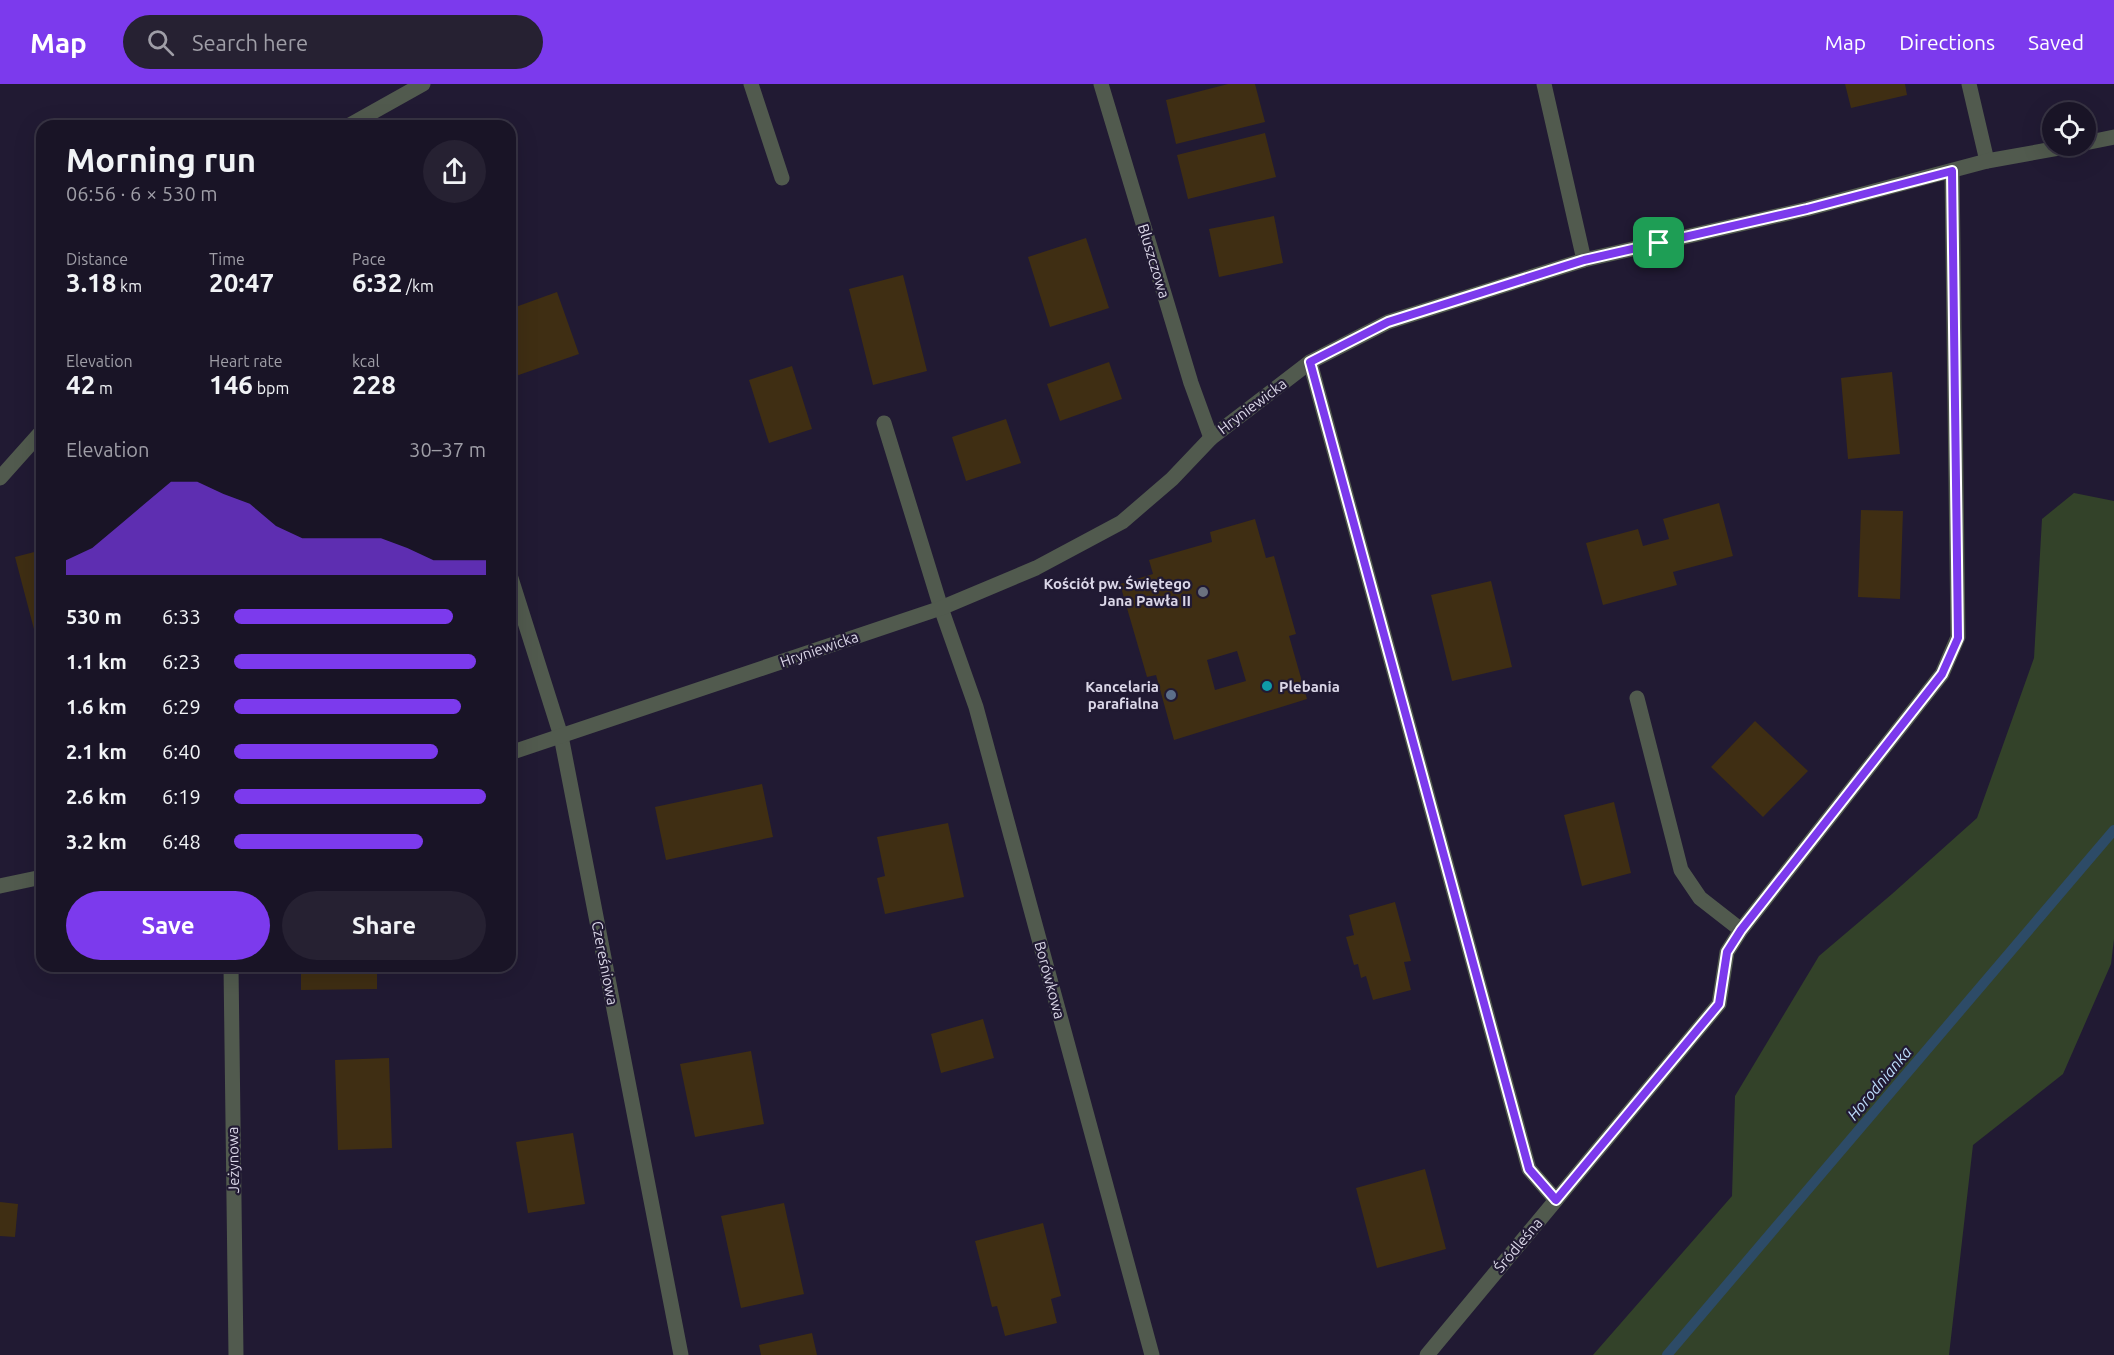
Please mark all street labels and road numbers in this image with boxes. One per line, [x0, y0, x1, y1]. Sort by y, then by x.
street label: Bluszczowa [1135, 222, 1173, 300]
street label: Hryniewicka [1214, 375, 1290, 437]
street label: Hryniewicka [778, 628, 860, 670]
street label: Czereśniowa [589, 920, 621, 1006]
street label: Borówkowa [1031, 939, 1069, 1021]
street label: Jeżynowa [224, 1127, 242, 1193]
street label: Śródleśna [1490, 1214, 1546, 1276]

